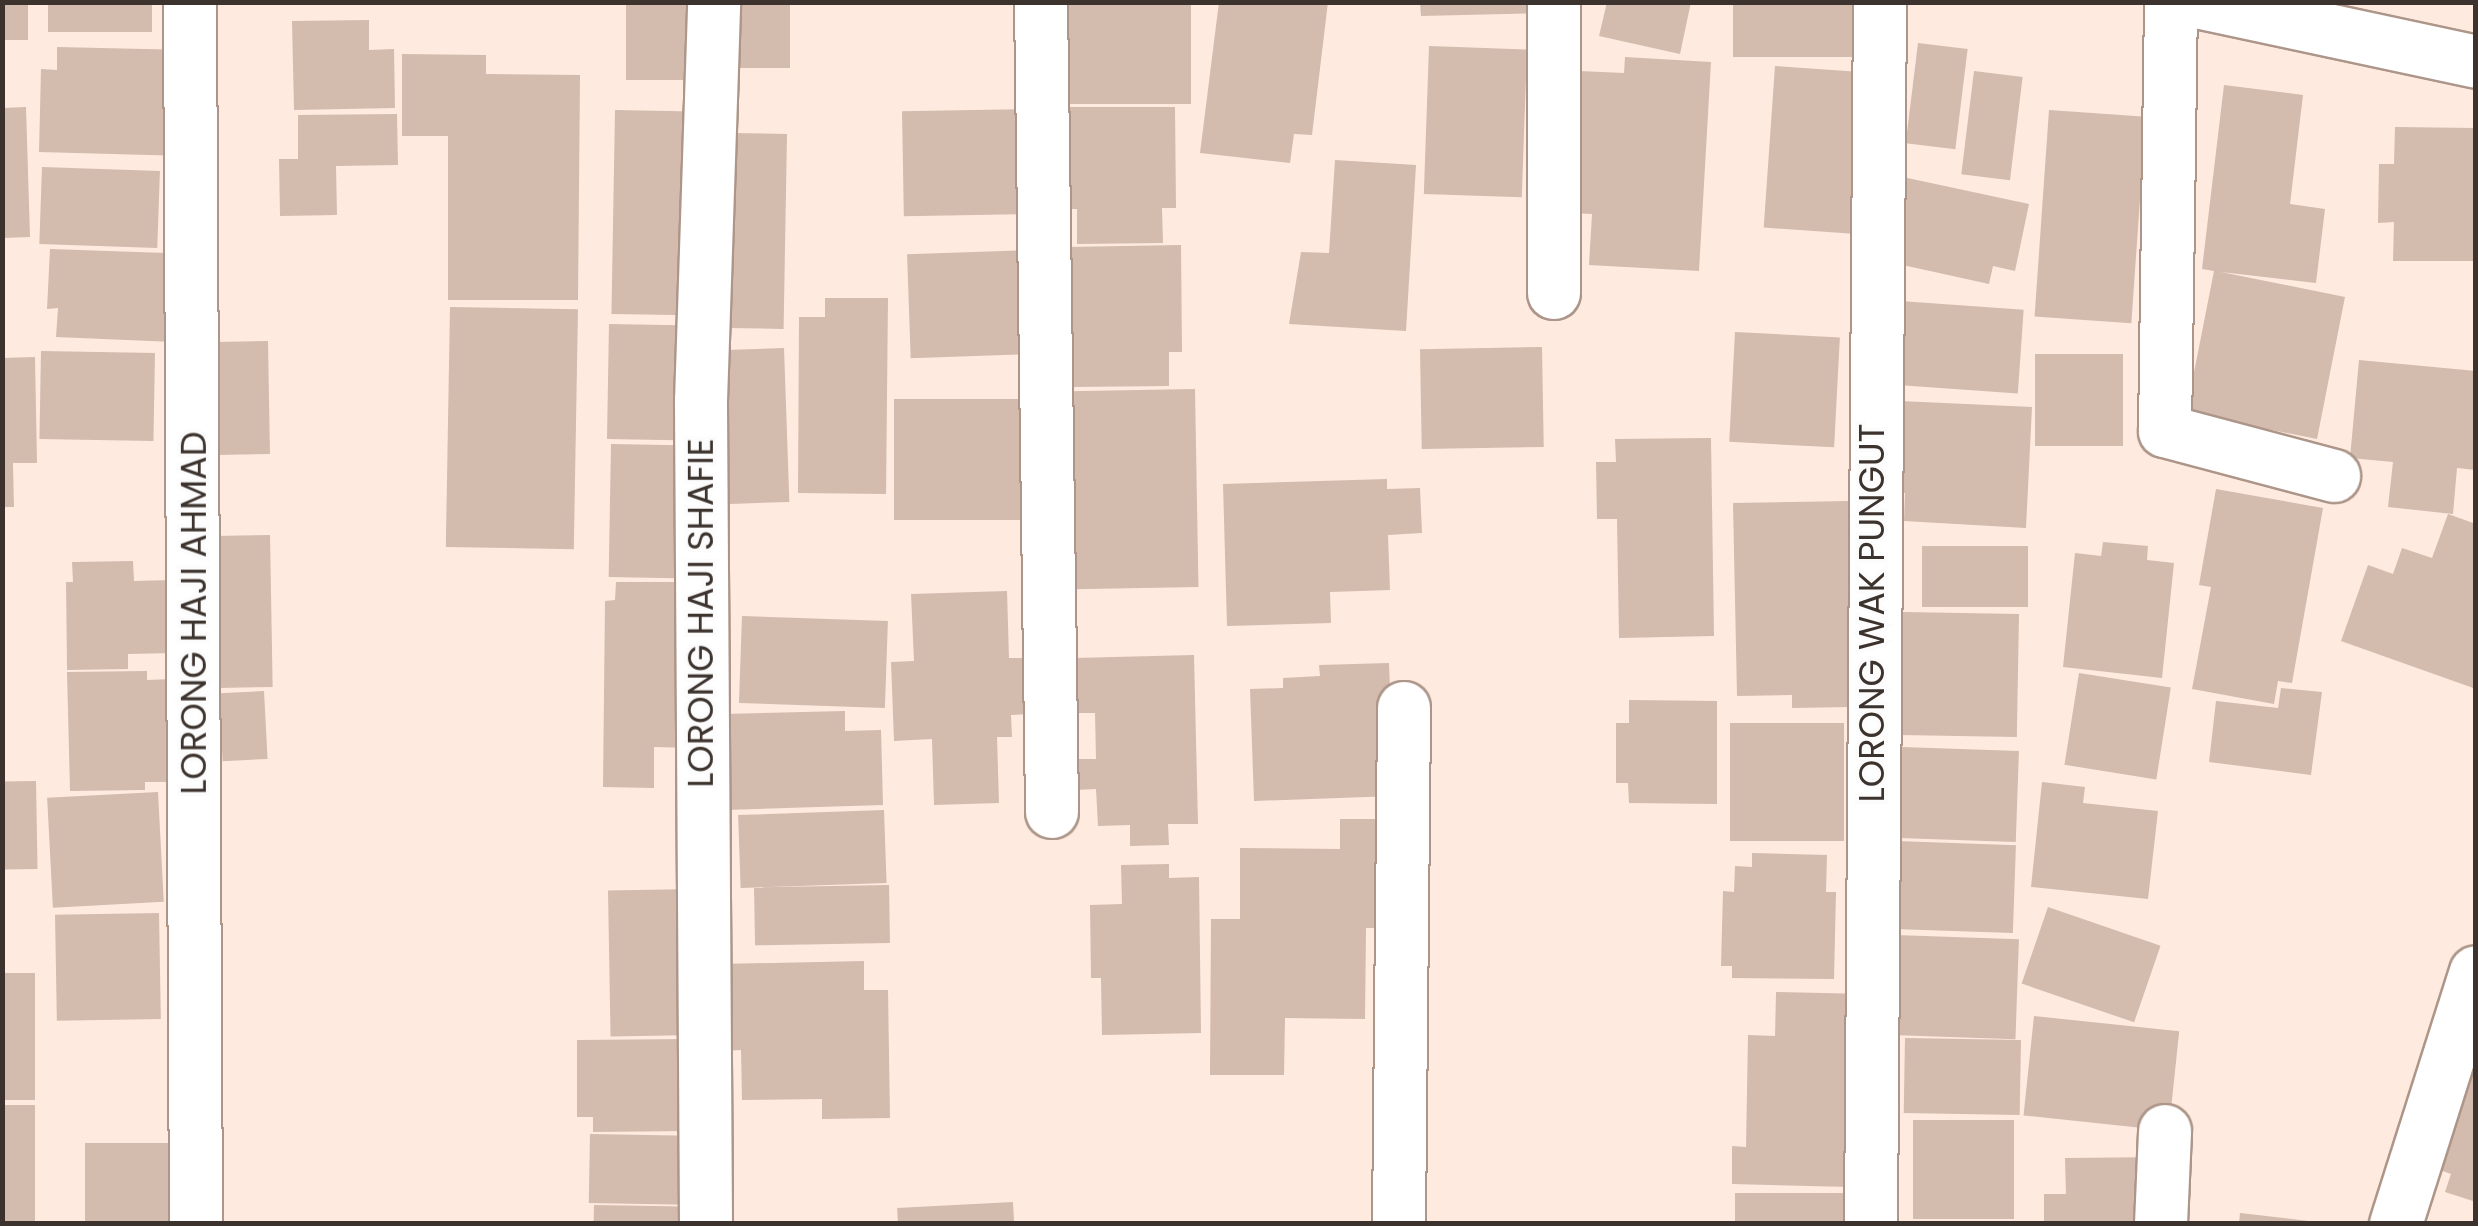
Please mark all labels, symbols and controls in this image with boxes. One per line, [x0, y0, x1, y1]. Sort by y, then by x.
street label: LORONG WAK PUNGUT [1851, 424, 1893, 802]
street label: LORONG HAJI AHMAD [173, 431, 215, 795]
street label: LORONG HAJI SHAFIE [680, 438, 722, 788]

